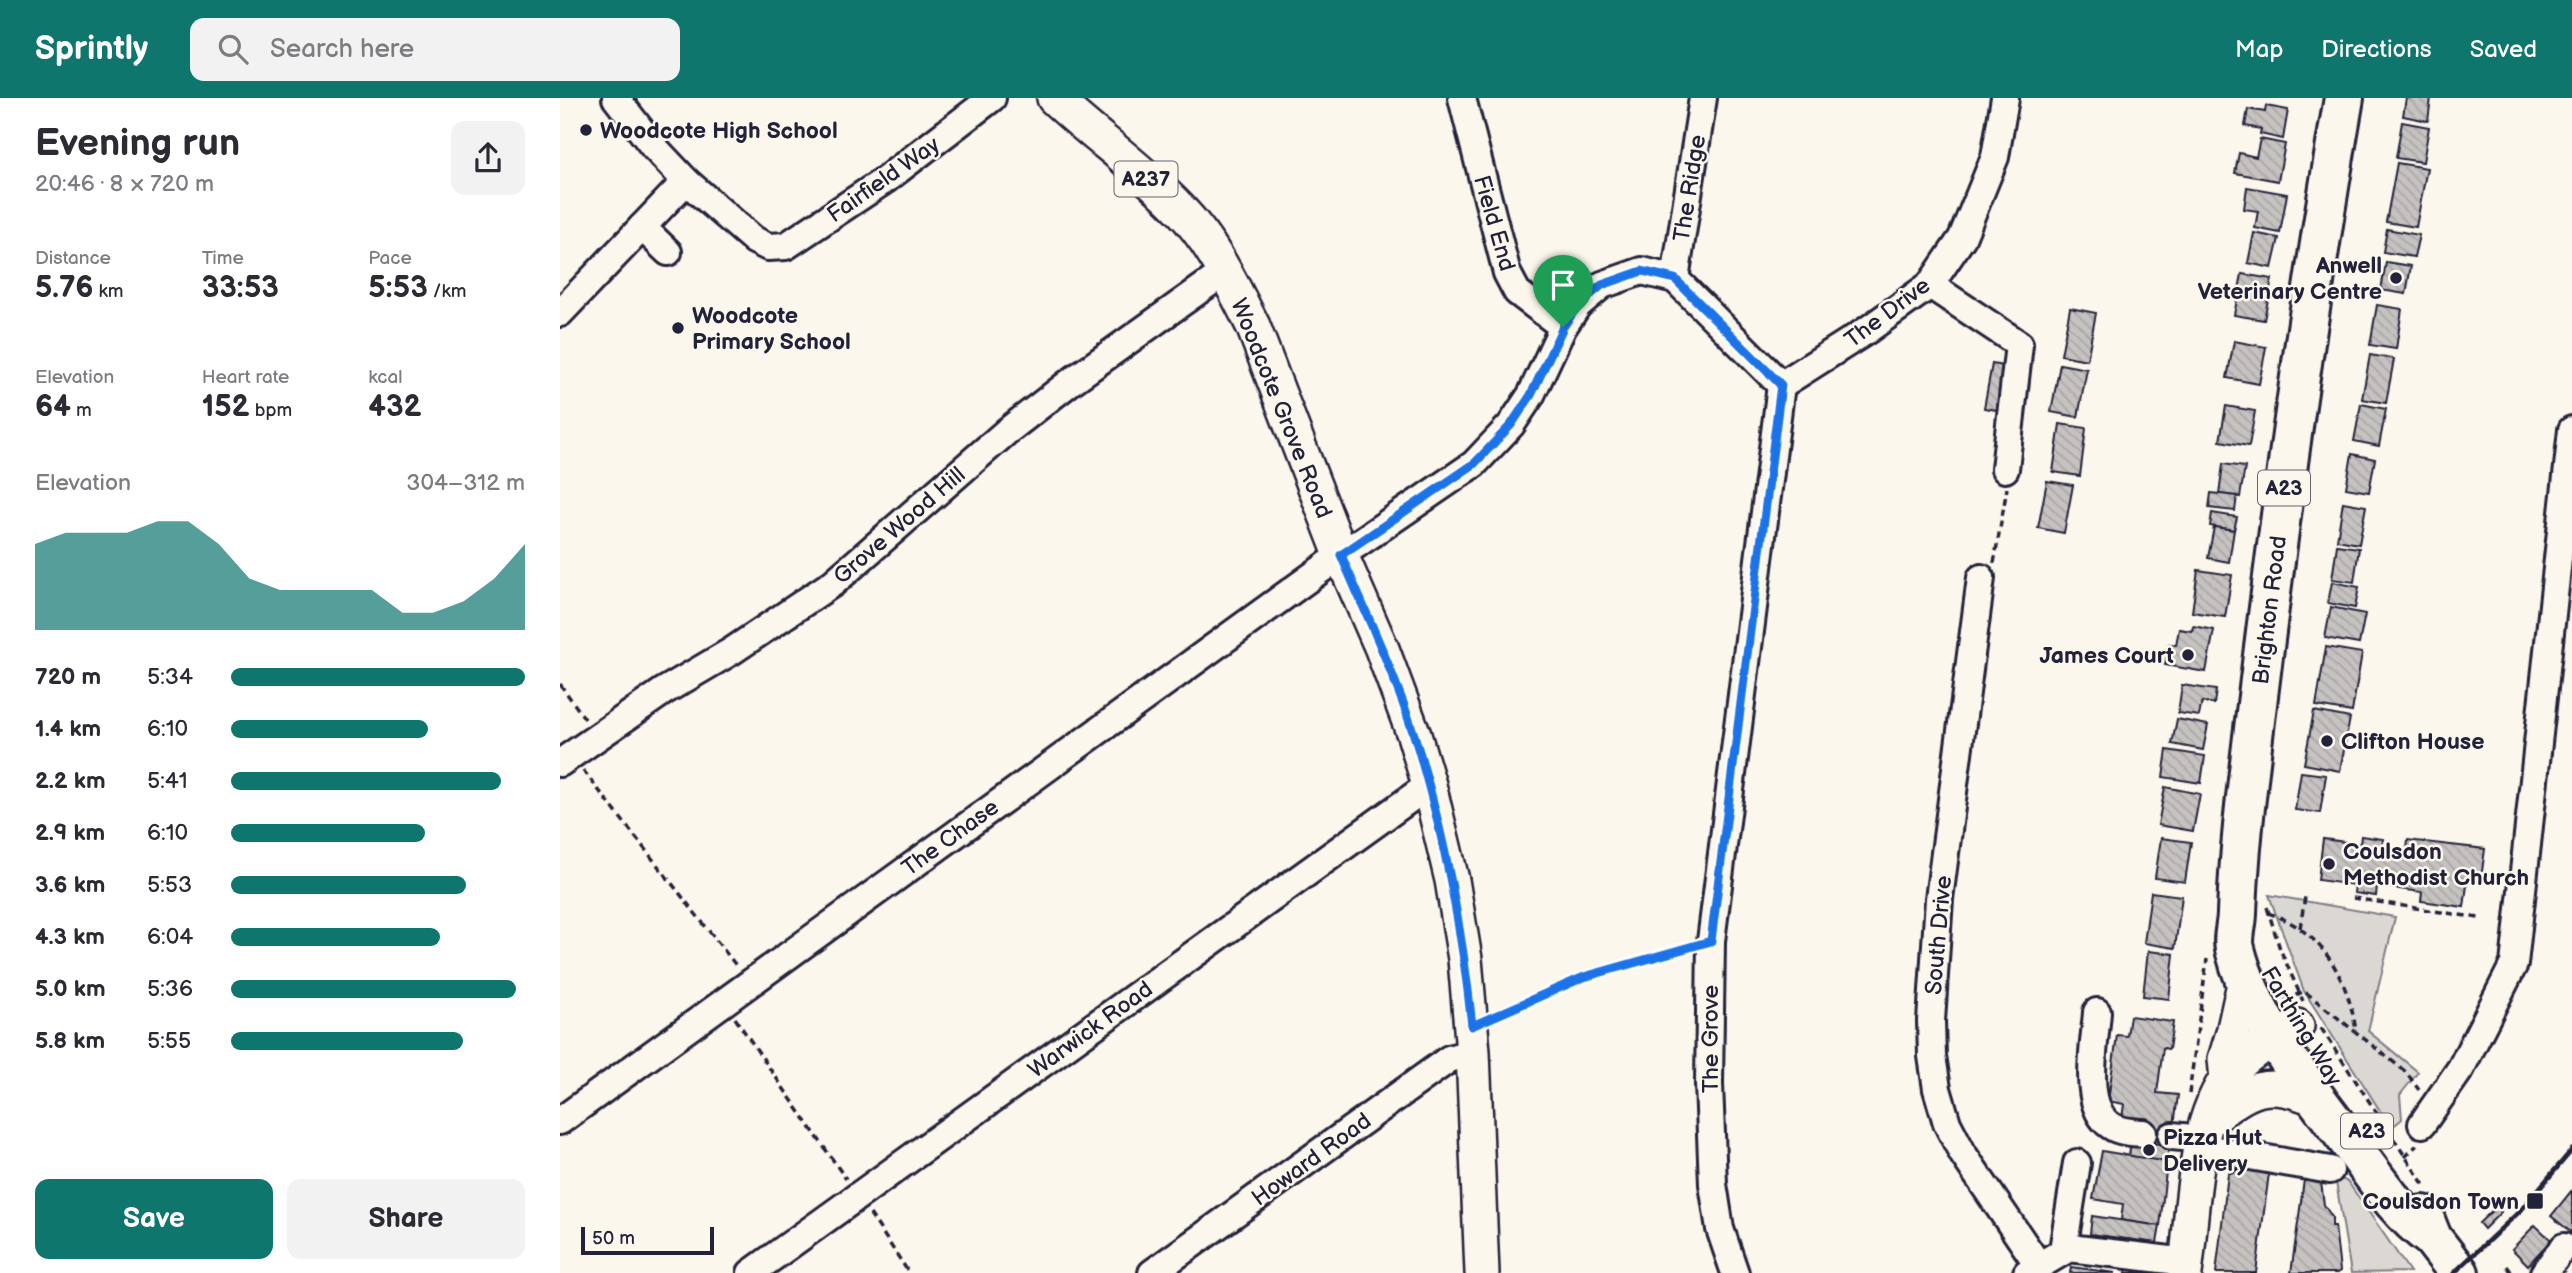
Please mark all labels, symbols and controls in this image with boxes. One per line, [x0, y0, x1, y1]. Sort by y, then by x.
search box [190, 18, 680, 81]
text: Sprintly [35, 29, 148, 69]
icon: search [214, 30, 252, 68]
text: Search here [270, 34, 414, 65]
text: Map [2235, 35, 2283, 64]
text: Directions [2321, 35, 2432, 64]
text: Saved [2470, 35, 2537, 64]
place label: Woodcote High School [600, 117, 838, 145]
text: Evening run [35, 121, 240, 166]
button: share [451, 121, 525, 195]
marker: Woodcote High School [578, 122, 594, 138]
street label: Fairfield Way [822, 130, 946, 229]
street label: The Ridge [1668, 133, 1712, 244]
road number: A237 [1114, 162, 1178, 196]
text: 20:46 · 8 × 720 m [35, 170, 214, 198]
street label: Field End [1467, 172, 1521, 274]
text: Distance [35, 247, 111, 270]
text: Time [202, 247, 244, 270]
text: Pace [368, 247, 412, 270]
place label: Anwell Veterinary Centre [2197, 252, 2382, 306]
pin [1533, 255, 1593, 327]
icon: arrive [1544, 266, 1582, 304]
text: 5.76 [35, 270, 93, 306]
text: 33:53 [202, 270, 279, 306]
text: 5:53 [368, 270, 428, 306]
marker: Anwell Veterinary Centre [2388, 270, 2404, 286]
street label: The Drive [1839, 272, 1936, 354]
text: km [93, 280, 124, 303]
text: /km [428, 280, 466, 303]
street label: Woodcote Grove Road [1224, 294, 1338, 522]
place label: Woodcote Primary School [692, 302, 851, 356]
marker: Woodcote Primary School [670, 320, 686, 336]
text: Elevation [35, 366, 114, 389]
text: Heart rate [202, 366, 289, 389]
text: kcal [368, 366, 402, 389]
text: 64 [35, 389, 71, 425]
text: 152 [202, 389, 250, 425]
text: 432 [368, 389, 422, 425]
text: m [71, 399, 92, 422]
text: bpm [250, 399, 292, 422]
street label: Grove Wood Hill [828, 461, 971, 591]
text: Elevation [35, 469, 131, 497]
text: 304–312 m [406, 469, 525, 497]
road number: A23 [2258, 470, 2310, 506]
street label: Brighton Road [2247, 534, 2293, 686]
place label: James Court [2039, 642, 2174, 670]
marker: James Court [2180, 647, 2196, 663]
text: 720 m [35, 663, 101, 691]
text: 5:34 [147, 663, 193, 691]
text: 1.4 km [35, 715, 101, 743]
text: 6:10 [147, 715, 188, 743]
place label: Clifton House [2341, 728, 2484, 756]
marker: Clifton House [2319, 733, 2335, 749]
text: 2.2 km [35, 767, 106, 795]
text: 5:41 [147, 767, 188, 795]
street label: The Chase [897, 793, 1004, 882]
text: 2.9 km [35, 819, 105, 847]
text: 6:10 [147, 819, 188, 847]
place label: Coulsdon Methodist Church [2343, 838, 2529, 892]
marker: Coulsdon Methodist Church [2321, 856, 2337, 872]
text: 3.6 km [35, 871, 105, 899]
text: 5:53 [147, 871, 192, 899]
street label: South Drive [1920, 874, 1958, 996]
text: 4.3 km [35, 923, 105, 951]
text: 6:04 [147, 923, 193, 951]
street label: Farthing Way [2255, 962, 2348, 1092]
text: 5.0 km [35, 975, 106, 1003]
text: 5:36 [147, 975, 193, 1003]
street label: Warwick Road [1023, 975, 1158, 1084]
street label: The Grove [1697, 985, 1725, 1093]
text: 5.8 km [35, 1027, 105, 1055]
text: 5:55 [147, 1027, 191, 1055]
street label: Howard Road [1246, 1107, 1377, 1213]
road number: A23 [2341, 1114, 2393, 1148]
place label: Pizza Hut Delivery [2163, 1124, 2262, 1178]
marker: Pizza Hut Delivery [2141, 1142, 2157, 1158]
button: Save [35, 1179, 273, 1259]
button: Share [287, 1179, 525, 1259]
place label: Coulsdon Town [2362, 1188, 2519, 1216]
marker: Coulsdon Town [2525, 1191, 2545, 1211]
scale bar [581, 1224, 714, 1256]
text: 50 m [592, 1227, 635, 1250]

